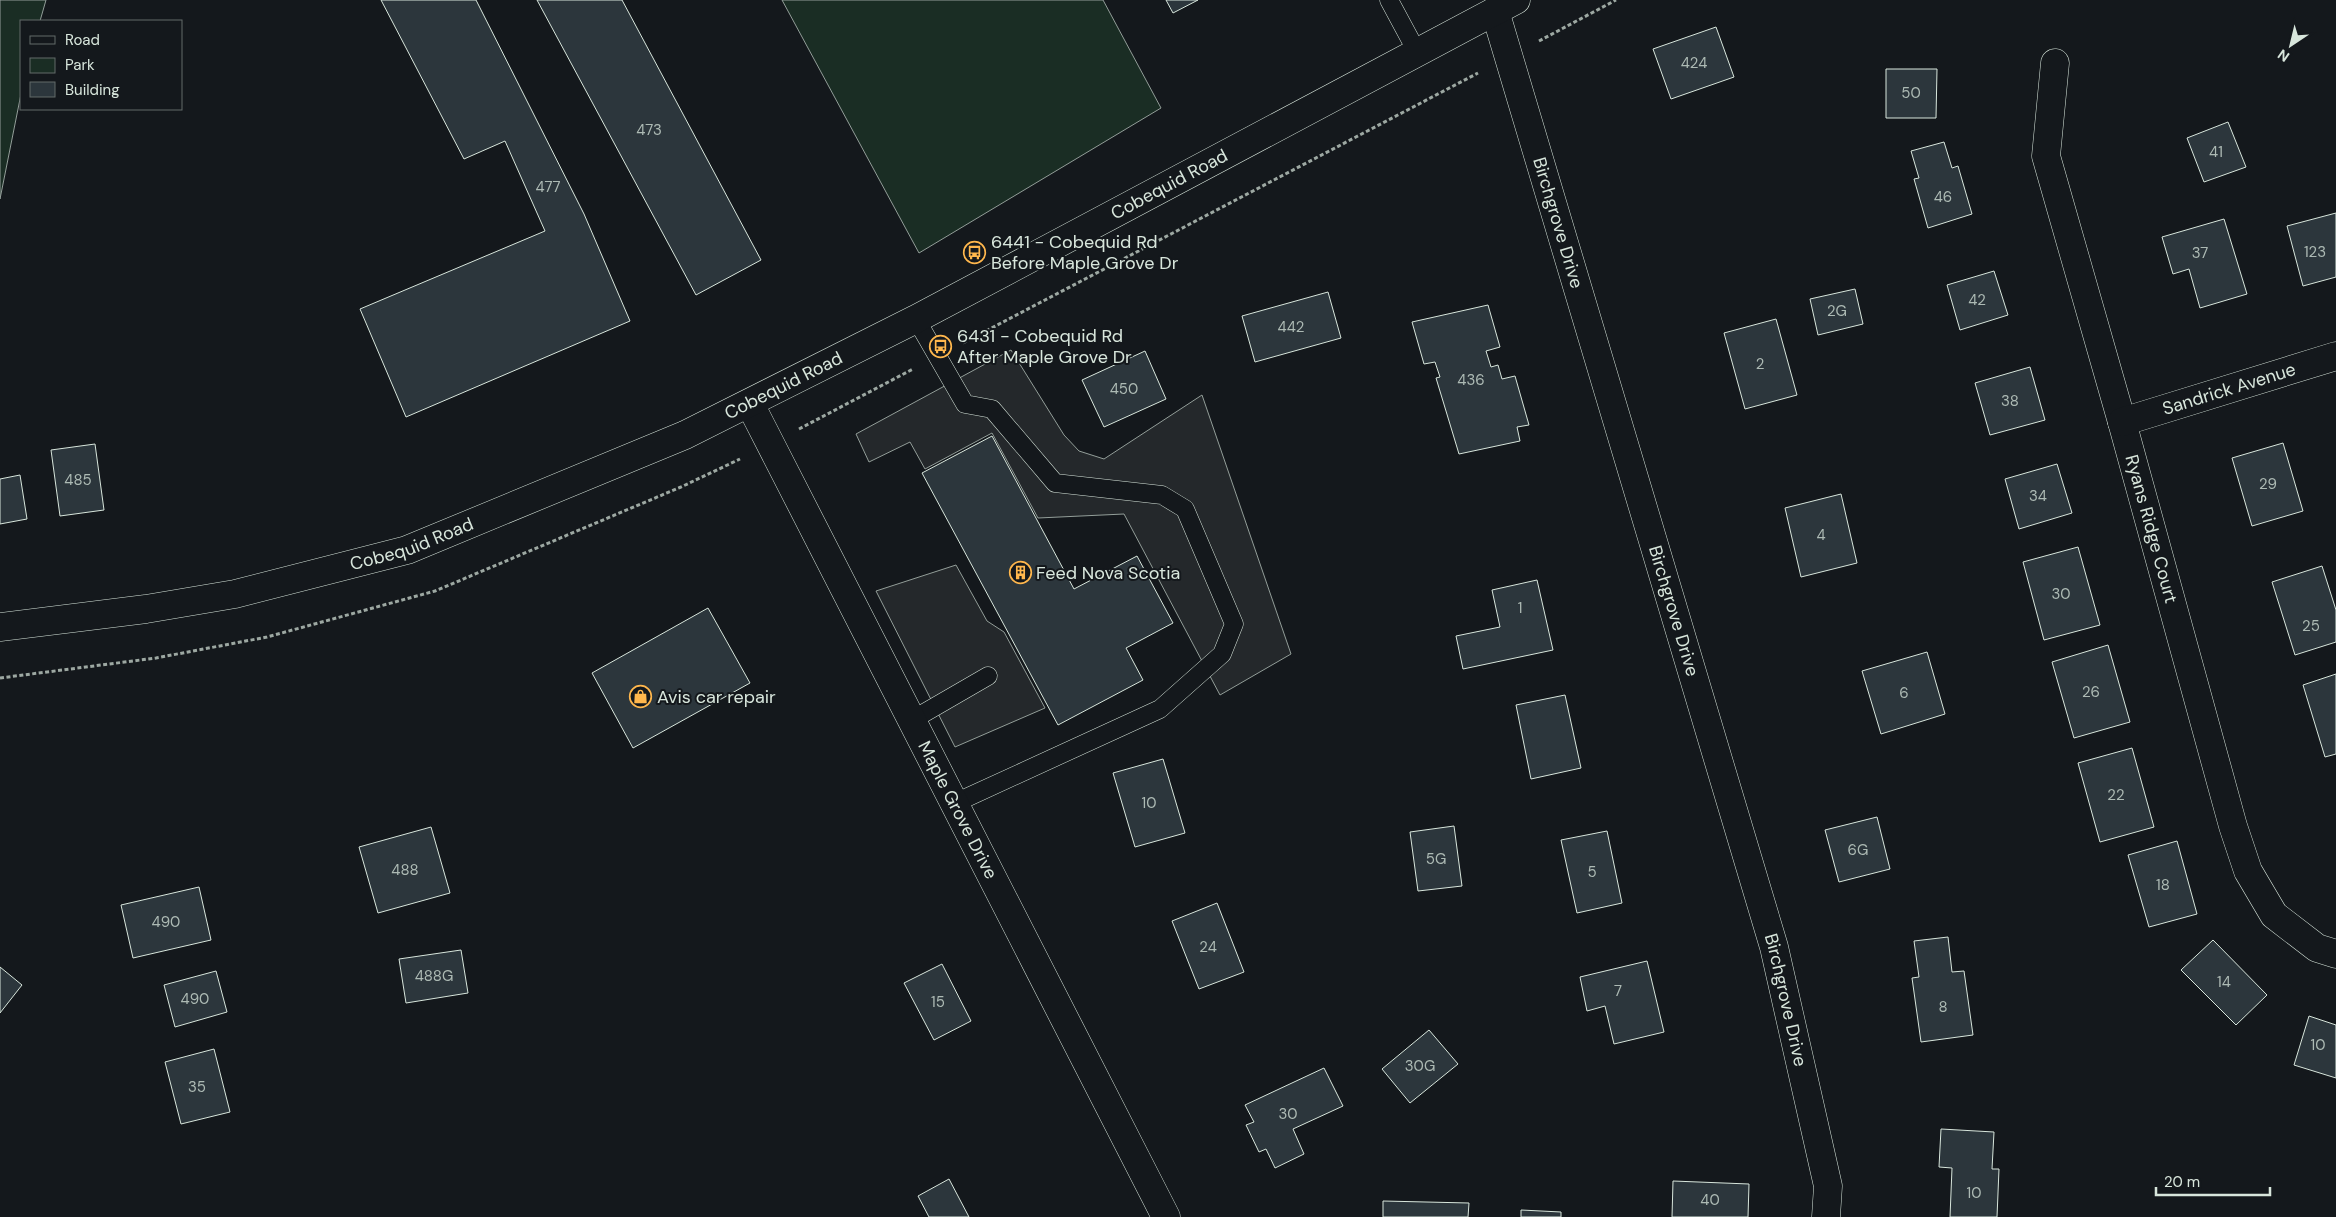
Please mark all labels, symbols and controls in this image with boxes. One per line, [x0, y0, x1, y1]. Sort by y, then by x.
legend [20, 20, 182, 110]
north arrow [2266, 20, 2316, 70]
text: Road [65, 30, 100, 50]
text: N [2274, 45, 2293, 66]
house number: 424 [1681, 53, 1707, 73]
text: Park [65, 55, 95, 75]
text: Building [65, 80, 120, 100]
house number: 50 [1901, 83, 1921, 103]
house number: 473 [636, 120, 662, 140]
house number: 41 [2209, 142, 2223, 162]
street label: Cobequid Road [1107, 143, 1232, 225]
street label: Birchgrove Drive [1527, 154, 1589, 291]
house number: 477 [535, 177, 561, 197]
house number: 46 [1934, 187, 1952, 207]
place label: 6441 - Cobequid Rd Before Maple Grove Dr [991, 230, 1179, 275]
bus stop icon: 6441 - Cobequid Rd Before Maple Grove Dr [963, 240, 987, 264]
house number: 123 [2304, 242, 2326, 262]
house number: 37 [2192, 243, 2208, 263]
house number: 42 [1968, 290, 1986, 310]
house number: 2G [1827, 301, 1847, 321]
house number: 442 [1278, 317, 1304, 337]
place label: 6431 - Cobequid Rd After Maple Grove Dr [957, 324, 1132, 369]
bus stop icon: 6431 - Cobequid Rd After Maple Grove Dr [929, 334, 953, 358]
street label: Cobequid Road [720, 346, 847, 425]
house number: 2 [1756, 354, 1764, 374]
street label: Sandrick Avenue [2159, 357, 2299, 421]
house number: 436 [1457, 370, 1485, 390]
house number: 450 [1110, 379, 1138, 399]
house number: 38 [2001, 391, 2019, 411]
street label: Ryans Ridge Court [2120, 452, 2183, 606]
house number: 485 [64, 470, 92, 490]
house number: 29 [2259, 474, 2277, 494]
house number: 34 [2029, 486, 2047, 506]
street label: Cobequid Road [347, 512, 477, 576]
house number: 4 [1816, 525, 1826, 545]
street label: Birchgrove Drive [1643, 543, 1705, 679]
building icon: Feed Nova Scotia [1008, 561, 1032, 585]
place label: Feed Nova Scotia [1036, 561, 1180, 585]
house number: 30 [2051, 584, 2071, 604]
house number: 1 [1518, 598, 1522, 618]
house number: 25 [2302, 616, 2320, 636]
house number: 26 [2082, 682, 2100, 702]
house number: 6 [1899, 683, 1909, 703]
shop icon: Avis car repair [629, 685, 653, 709]
place label: Avis car repair [657, 685, 776, 709]
street label: Maple Grove Drive [912, 737, 1003, 883]
house number: 22 [2107, 785, 2125, 805]
house number: 10 [1142, 793, 1156, 813]
house number: 6G [1848, 840, 1868, 860]
house number: 5G [1426, 849, 1446, 869]
house number: 488 [391, 860, 419, 880]
house number: 5 [1587, 862, 1597, 882]
house number: 18 [2156, 875, 2170, 895]
house number: 490 [152, 912, 180, 932]
street label: Birchgrove Drive [1759, 931, 1813, 1069]
house number: 24 [1199, 937, 1217, 957]
house number: 488G [415, 966, 453, 986]
house number: 14 [2217, 972, 2231, 992]
house number: 7 [1614, 981, 1622, 1001]
house number: 490 [181, 989, 209, 1009]
house number: 15 [931, 992, 945, 1012]
house number: 8 [1938, 997, 1948, 1017]
house number: 10 [2311, 1035, 2325, 1055]
house number: 30G [1405, 1056, 1435, 1076]
house number: 35 [188, 1077, 206, 1097]
house number: 30 [1278, 1104, 1298, 1124]
scale bar [2156, 1164, 2270, 1196]
text: 20 m [2164, 1172, 2200, 1192]
house number: 10 [1967, 1183, 1981, 1203]
house number: 40 [1700, 1190, 1720, 1210]

